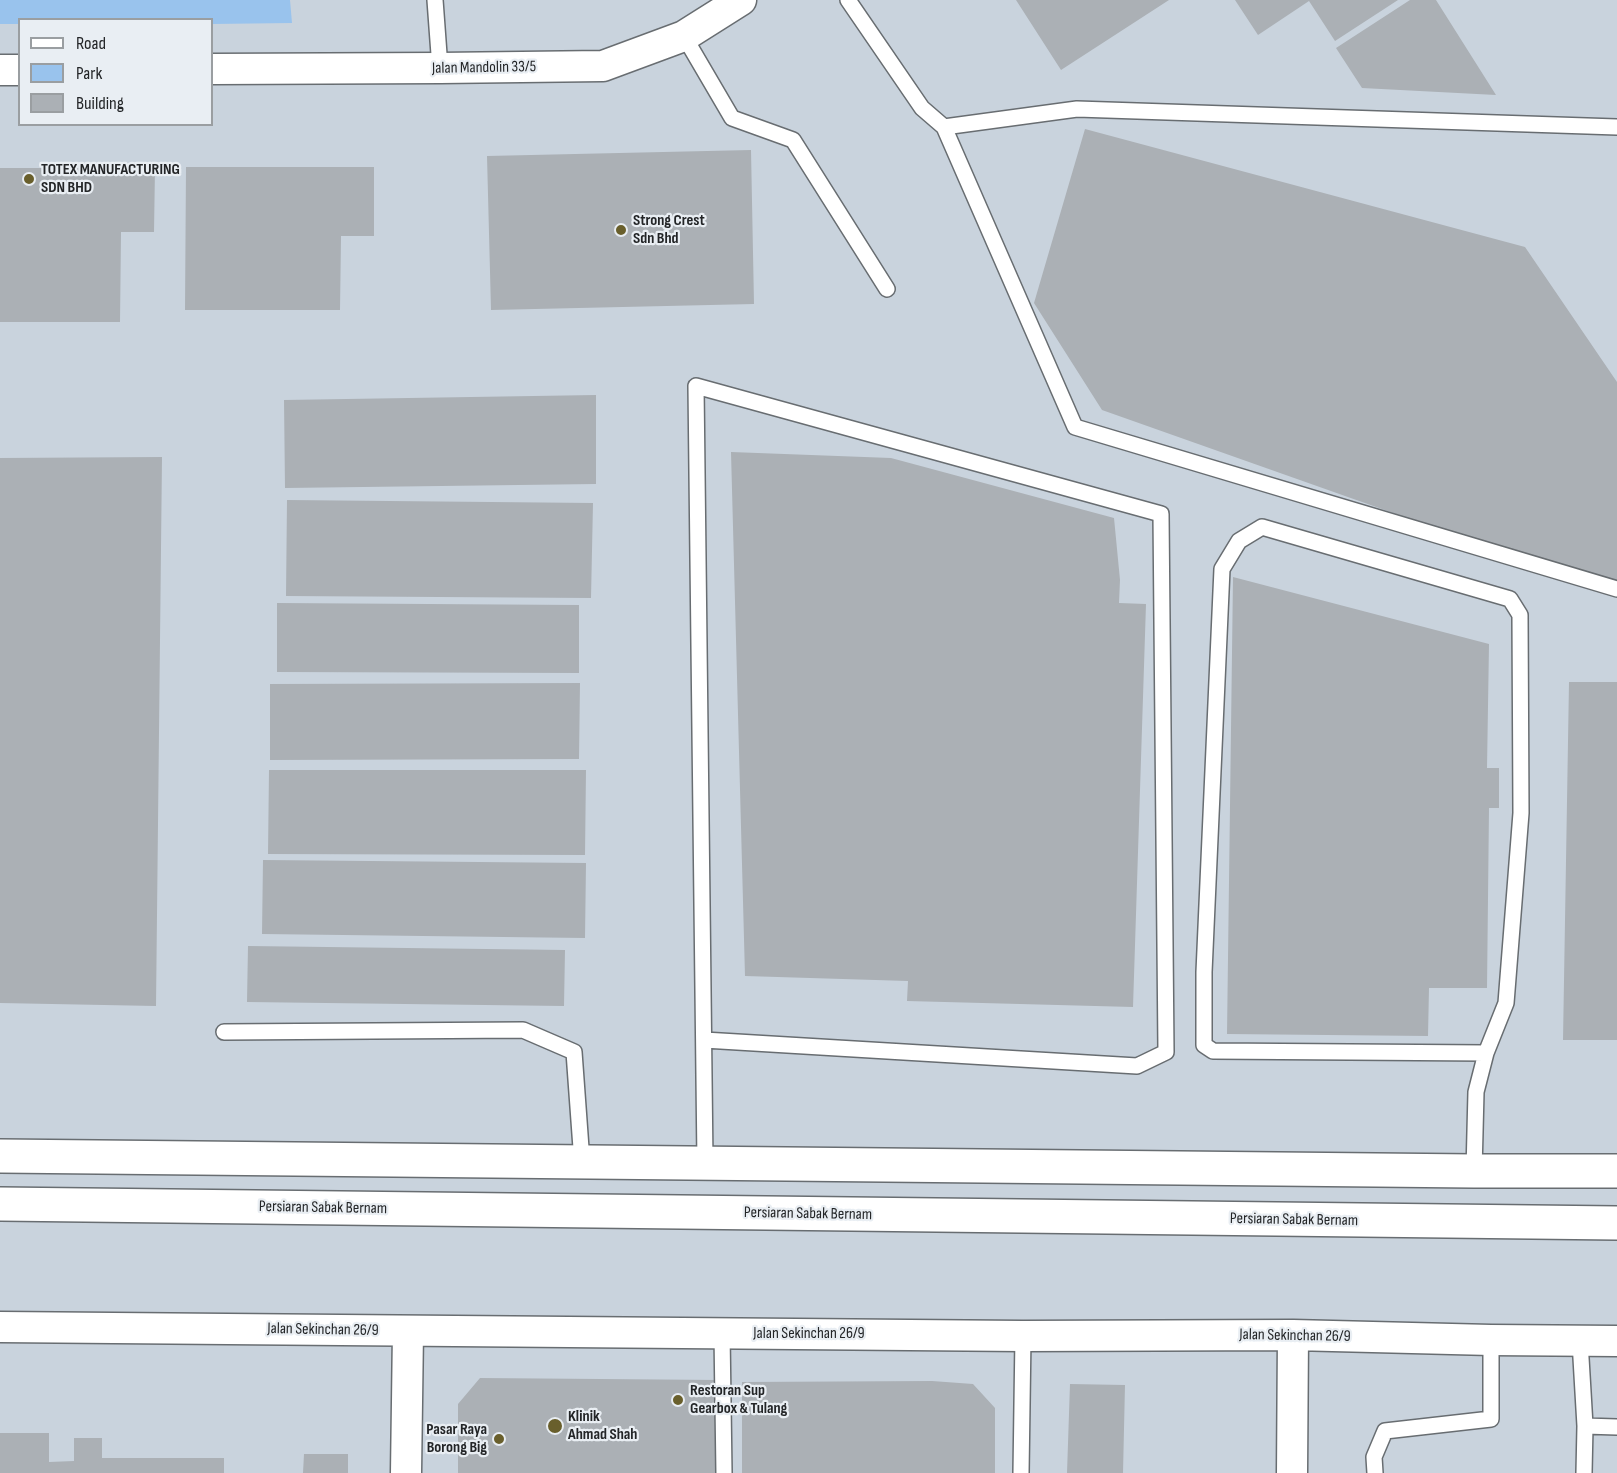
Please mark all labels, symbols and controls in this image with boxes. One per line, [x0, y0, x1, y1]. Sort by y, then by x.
legend [18, 18, 213, 126]
text: Road [76, 33, 106, 54]
street label: Jalan Mandolin 33/5 [432, 57, 536, 79]
text: Park [76, 63, 102, 84]
text: Building [76, 93, 124, 114]
place label: TOTEX MANUFACTURING SDN BHD [41, 160, 180, 198]
marker: TOTEX MANUFACTURING SDN BHD [22, 172, 36, 186]
place label: Strong Crest Sdn Bhd [633, 211, 705, 249]
marker: Strong Crest Sdn Bhd [614, 223, 628, 237]
street label: Persiaran Sabak Bernam [259, 1197, 387, 1219]
street label: Persiaran Sabak Bernam [744, 1203, 872, 1225]
street label: Persiaran Sabak Bernam [1230, 1209, 1358, 1231]
street label: Jalan Sekinchan 26/9 [267, 1319, 379, 1341]
street label: Jalan Sekinchan 26/9 [753, 1324, 865, 1344]
street label: Jalan Sekinchan 26/9 [1239, 1325, 1351, 1347]
place label: Restoran Sup Gearbox & Tulang [690, 1381, 787, 1419]
marker: Restoran Sup Gearbox & Tulang [671, 1393, 685, 1407]
place label: Klinik Ahmad Shah [568, 1407, 637, 1445]
marker: Klinik Ahmad Shah [546, 1417, 564, 1435]
place label: Pasar Raya Borong Big [426, 1420, 487, 1458]
marker: Pasar Raya Borong Big [492, 1432, 506, 1446]

